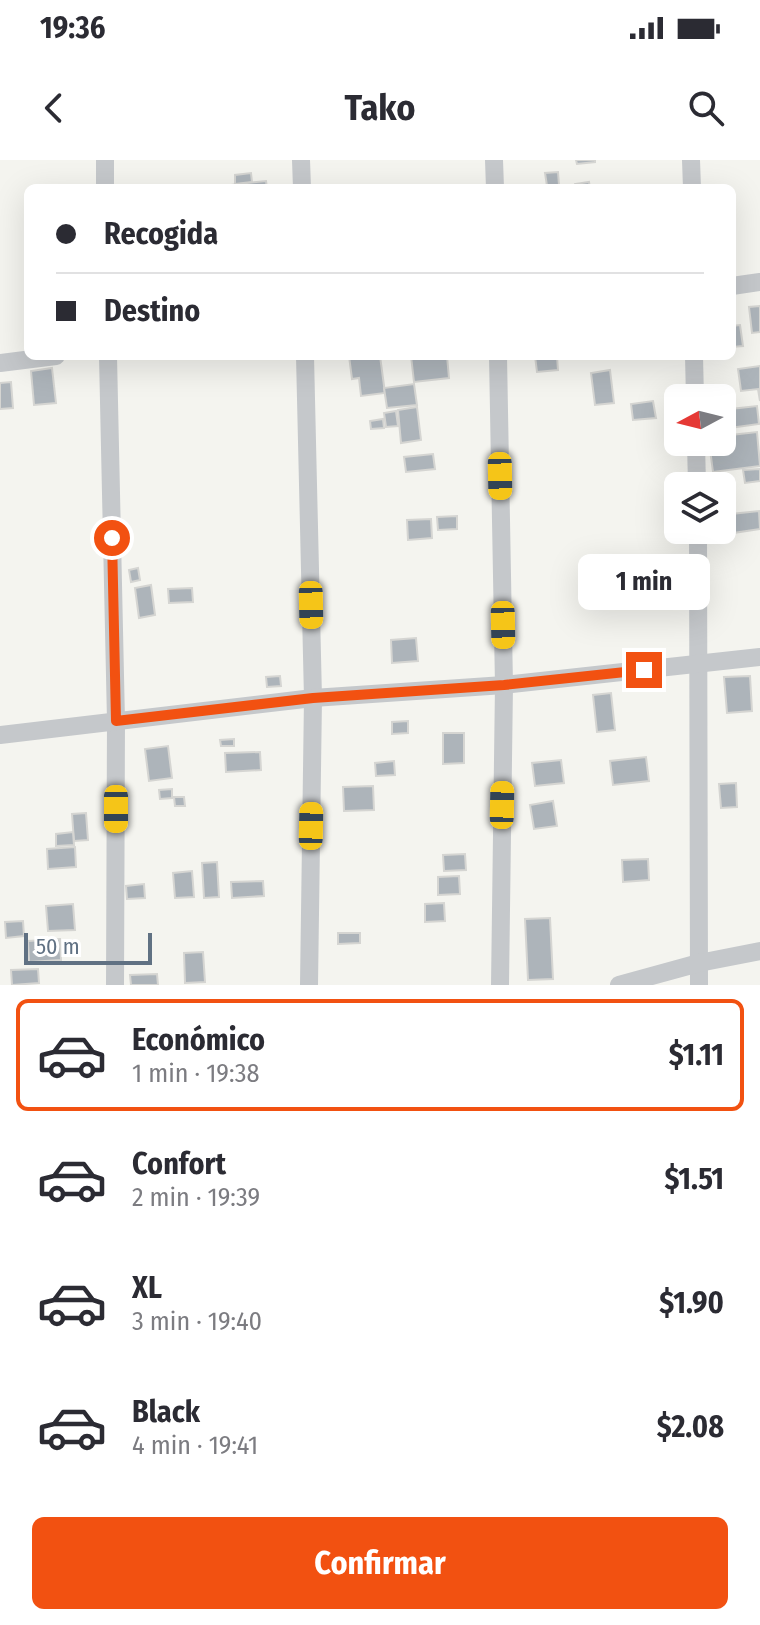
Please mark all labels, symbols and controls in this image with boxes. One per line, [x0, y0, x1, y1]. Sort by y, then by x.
text: 19:36 [40, 10, 105, 46]
icon: back [32, 86, 76, 130]
text: Tako [345, 86, 415, 130]
icon: search [684, 86, 728, 130]
text: Recogida [104, 216, 218, 252]
text: Destino [104, 293, 200, 329]
north arrow [664, 384, 736, 456]
map controls [664, 384, 736, 544]
car [488, 452, 512, 500]
button: layers [664, 472, 736, 544]
route start [94, 520, 130, 556]
callout: 1 min [578, 554, 710, 610]
text: 1 min [616, 566, 672, 597]
car [299, 581, 323, 629]
car [491, 601, 515, 649]
route end [626, 652, 662, 688]
car [490, 781, 514, 829]
car [104, 785, 128, 833]
car [299, 802, 323, 850]
scale bar [24, 929, 152, 965]
text: 50 m [36, 933, 80, 960]
icon: car [36, 1019, 108, 1091]
text: Económico [132, 1022, 265, 1058]
text: $1.11 [669, 1037, 724, 1073]
text: 1 min · 19:38 [132, 1058, 259, 1089]
icon: car [36, 1143, 108, 1215]
text: Confort [132, 1146, 226, 1182]
text: $1.51 [664, 1161, 724, 1197]
text: 2 min · 19:39 [132, 1182, 260, 1213]
icon: car [36, 1267, 108, 1339]
text: XL [132, 1270, 162, 1306]
text: $1.90 [659, 1285, 724, 1321]
text: 3 min · 19:40 [132, 1306, 262, 1337]
icon: car [36, 1391, 108, 1463]
text: Black [132, 1394, 200, 1430]
text: $2.08 [657, 1409, 724, 1445]
text: 4 min · 19:41 [132, 1430, 258, 1461]
button: Confirmar [32, 1517, 728, 1609]

